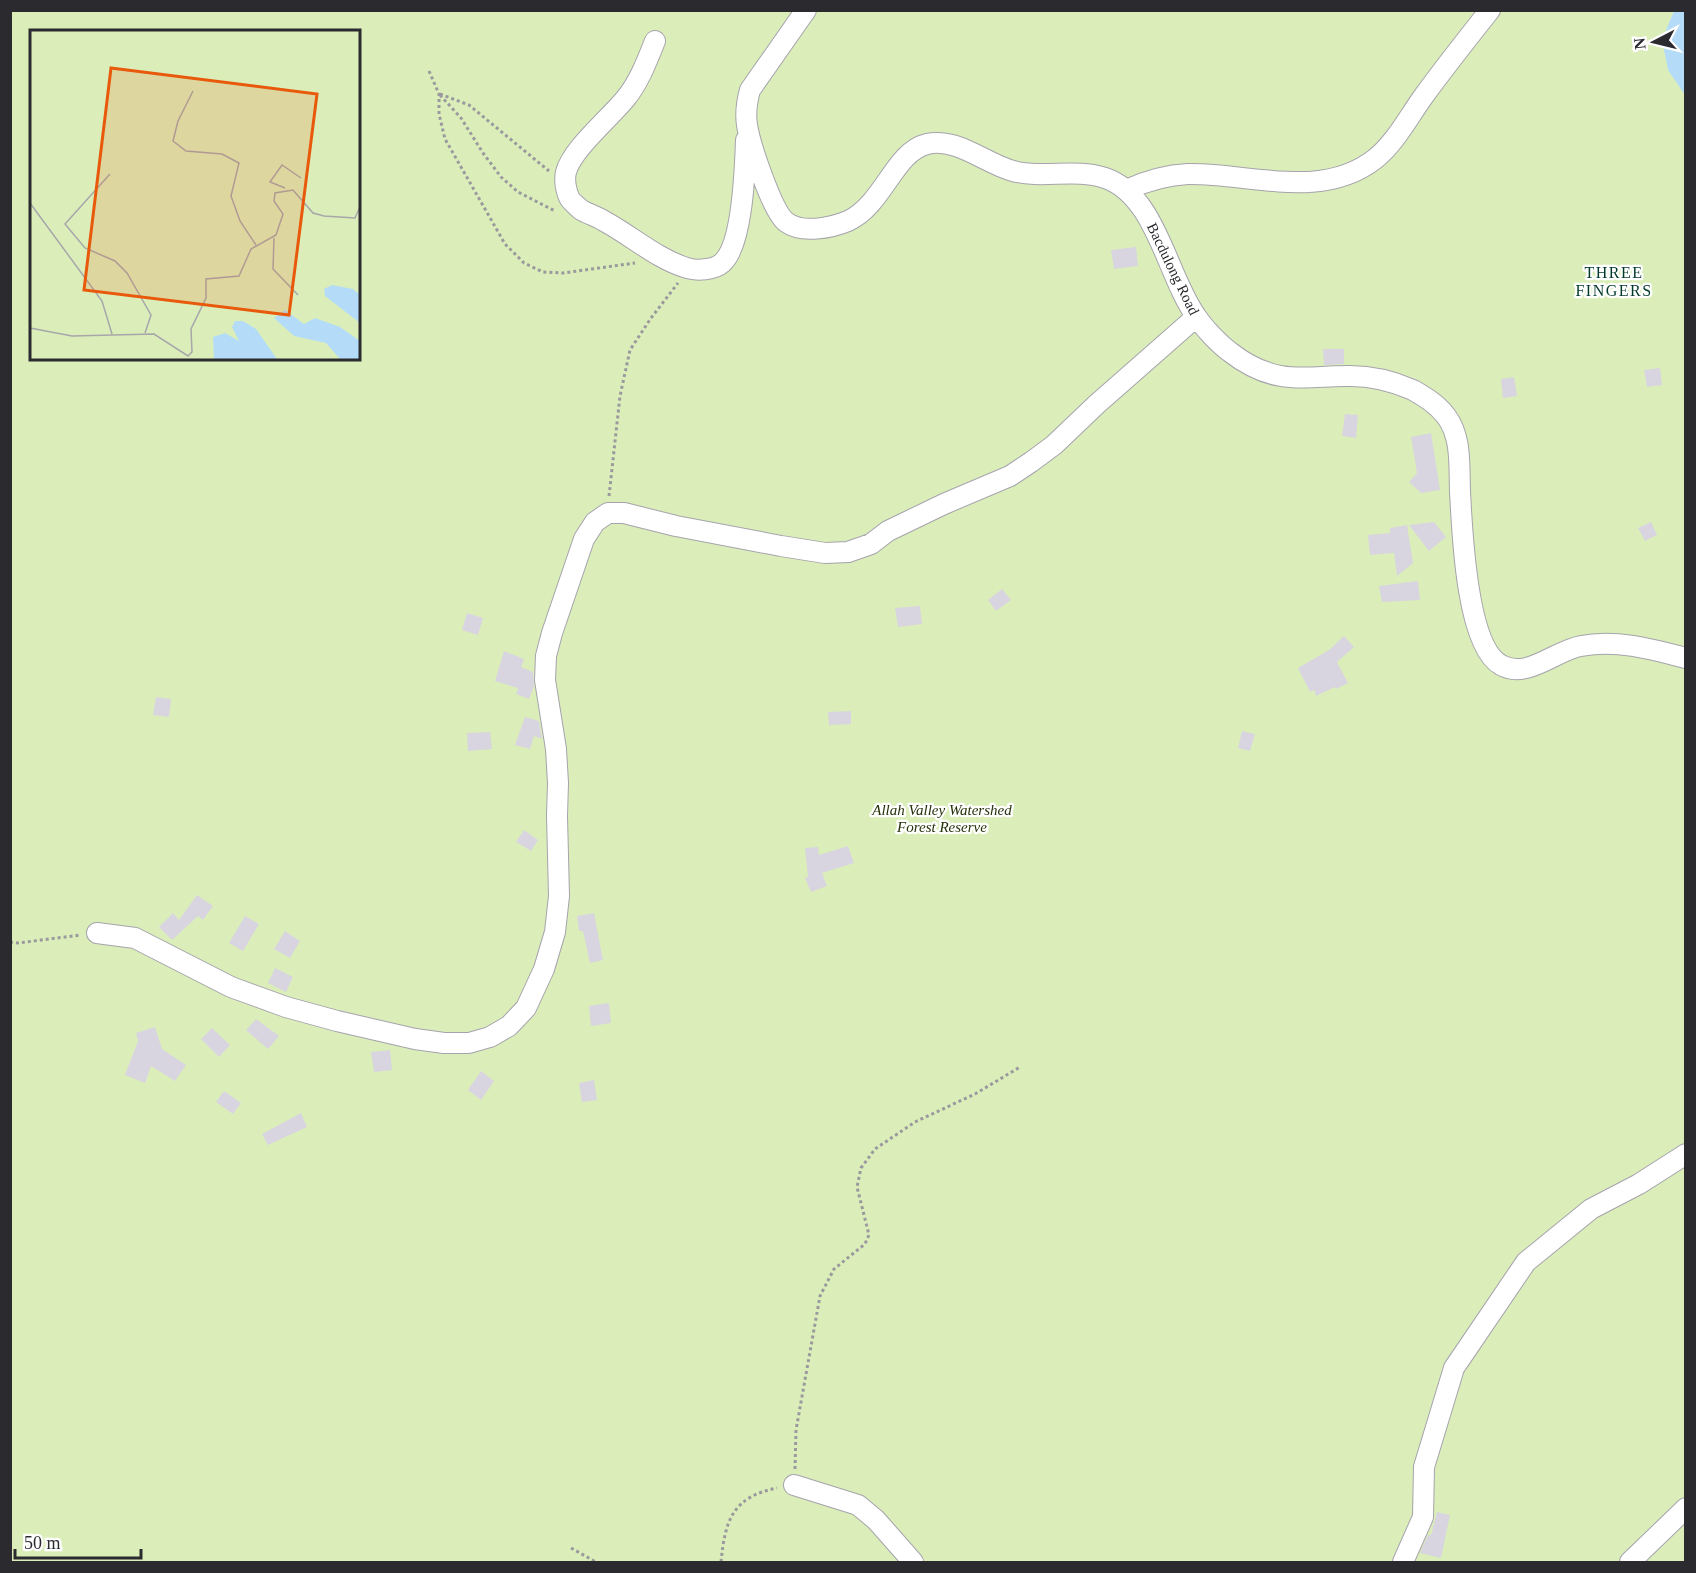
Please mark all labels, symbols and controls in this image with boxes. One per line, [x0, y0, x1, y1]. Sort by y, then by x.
north arrow [1624, 12, 1684, 72]
inset map [30, 30, 360, 360]
text: N [1630, 37, 1649, 51]
street label: Bacdulong Road [1144, 220, 1202, 318]
district label: THREE FINGERS [1575, 264, 1653, 299]
park label: Allah Valley Watershed Forest Reserve [871, 802, 1012, 835]
scale bar [15, 1522, 141, 1560]
text: 50 m [24, 1533, 61, 1553]

